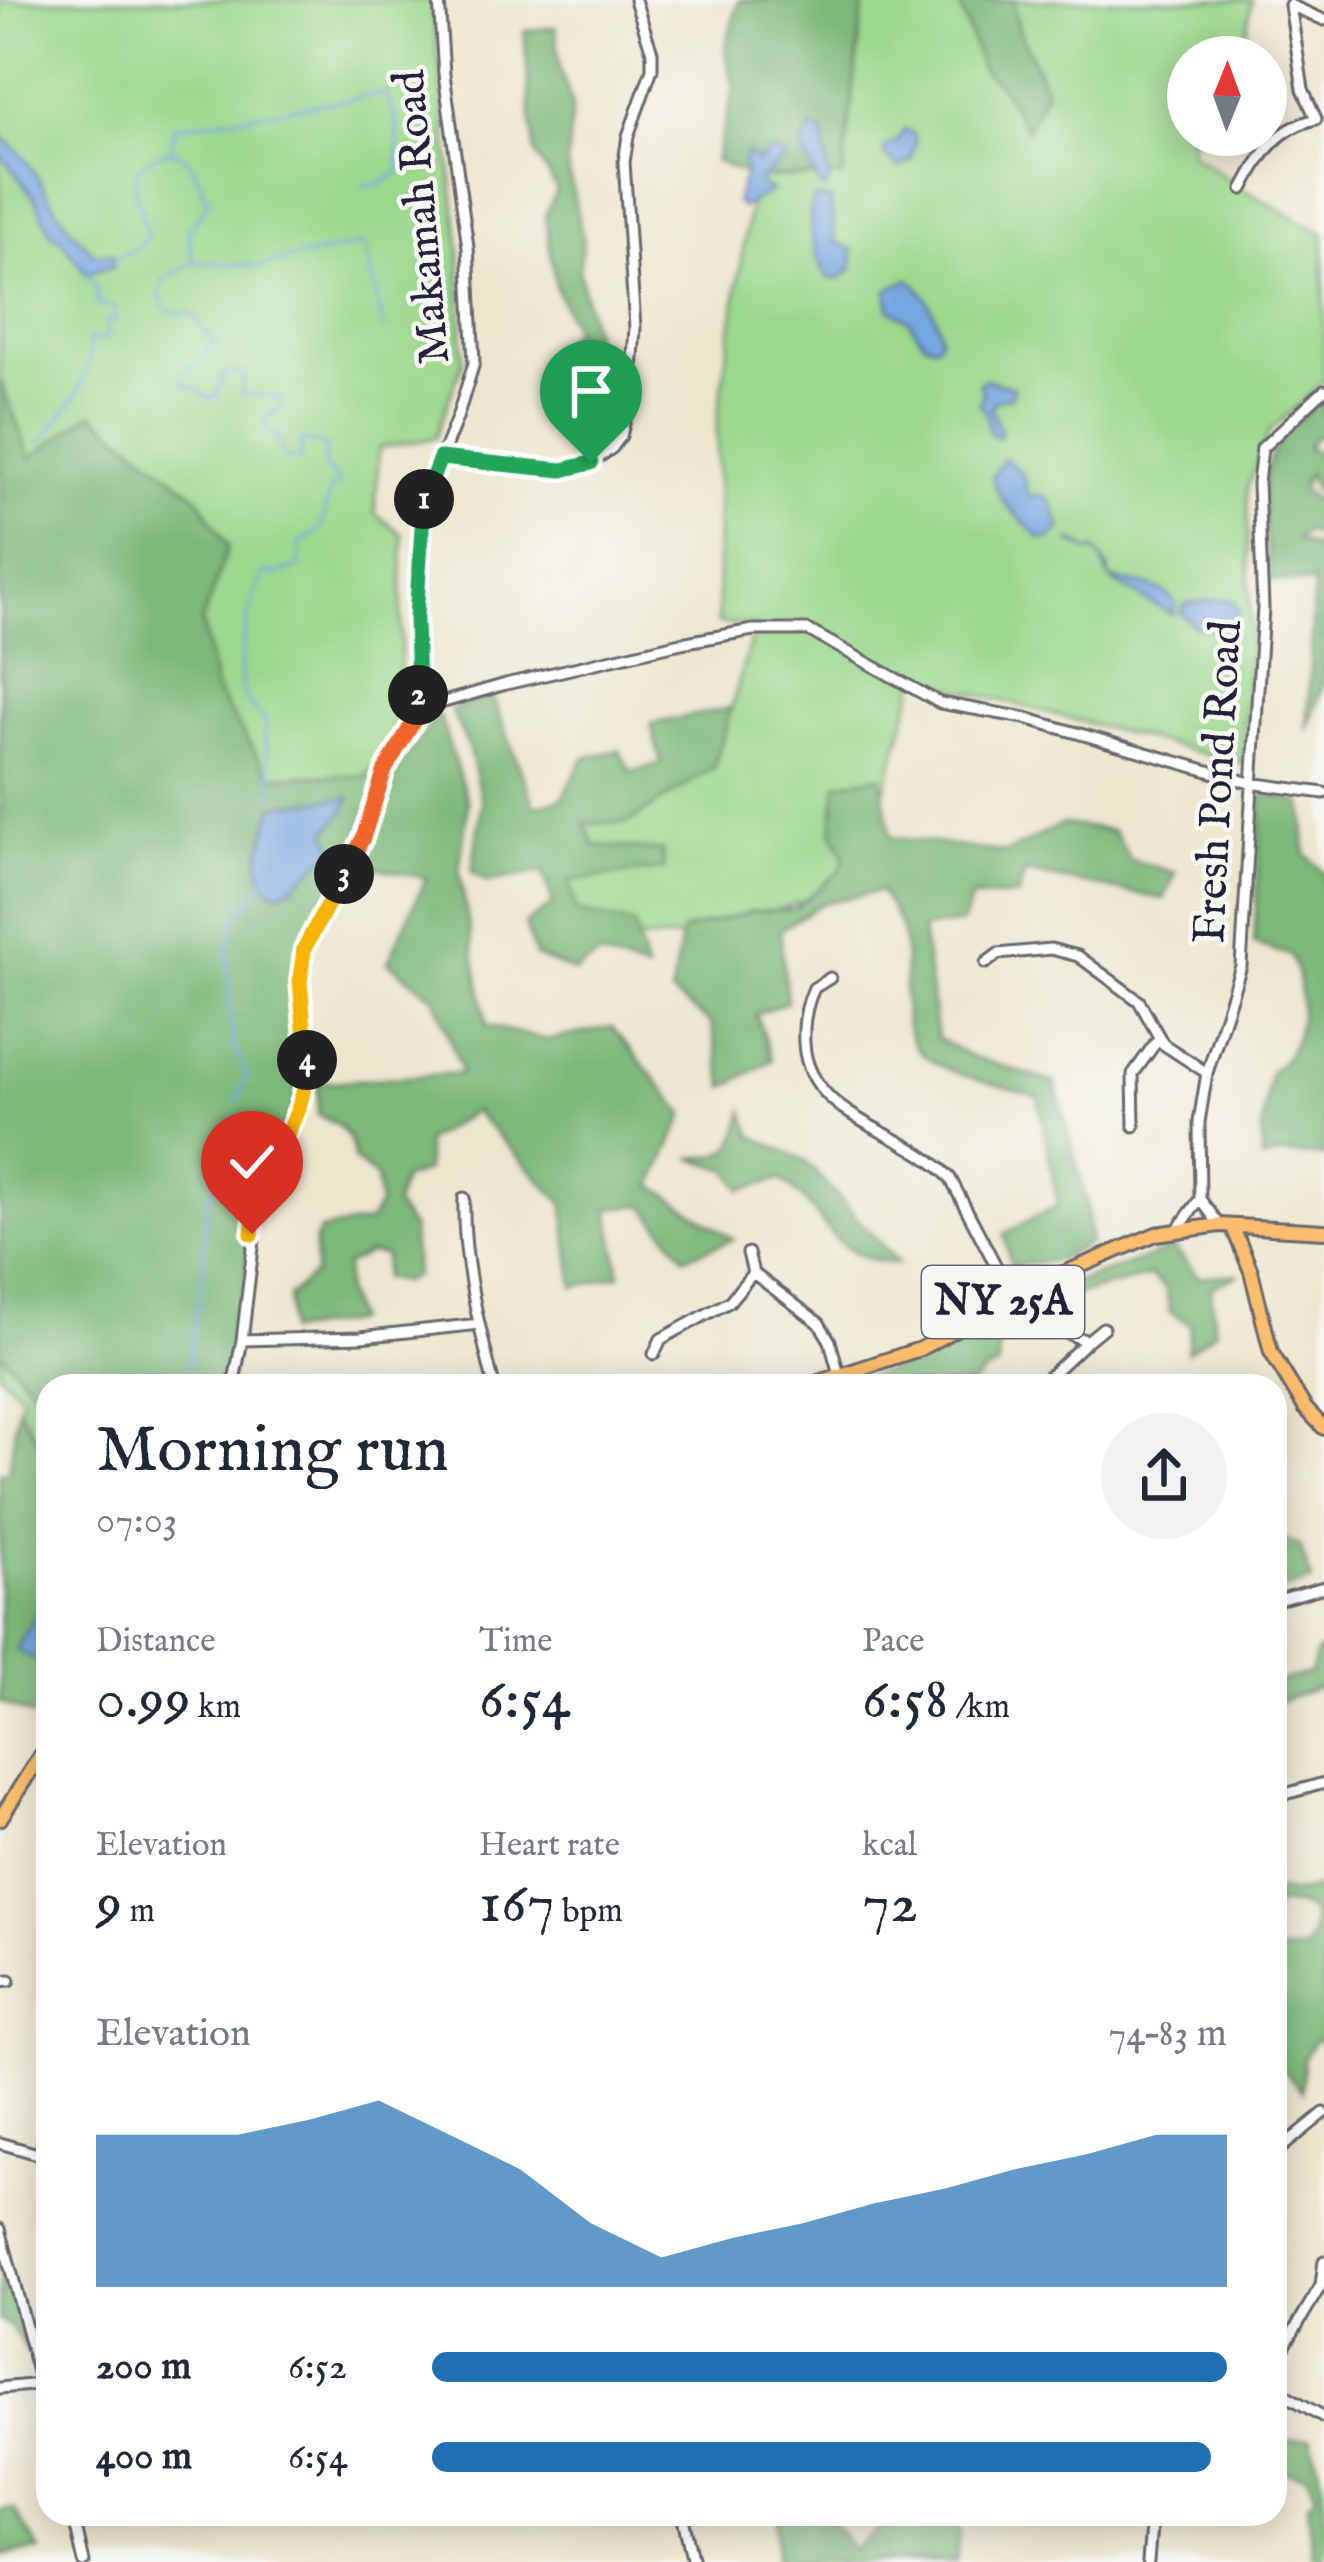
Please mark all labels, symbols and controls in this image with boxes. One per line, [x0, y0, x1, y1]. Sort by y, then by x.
north arrow [1167, 36, 1287, 156]
map controls [1167, 36, 1287, 156]
street label: Makamah Road [382, 67, 464, 366]
pin [540, 340, 642, 463]
icon: arrive [558, 358, 624, 424]
pin: 1 [394, 469, 454, 529]
text: 1 [418, 478, 430, 520]
street label: Fresh Pond Road [1182, 618, 1256, 945]
pin: 2 [388, 665, 448, 725]
text: 2 [410, 674, 426, 716]
pin: 3 [314, 844, 374, 904]
text: 3 [338, 853, 350, 895]
pin: 4 [277, 1030, 337, 1090]
text: 4 [299, 1039, 315, 1081]
pin [201, 1111, 303, 1234]
icon: check [219, 1129, 285, 1195]
road number: NY 25A [922, 1266, 1084, 1338]
text: Morning run [96, 1410, 449, 1494]
button: share [1101, 1413, 1227, 1539]
text: 07:03 [96, 1497, 177, 1546]
text: Distance [96, 1621, 215, 1663]
text: Time [479, 1621, 552, 1663]
text: Pace [862, 1621, 924, 1663]
text: 0.99 [96, 1663, 191, 1739]
text: 6:54 [479, 1663, 571, 1739]
text: 6:58 [862, 1663, 948, 1739]
text: km [191, 1687, 241, 1729]
text: /km [948, 1687, 1010, 1729]
text: Elevation [96, 1825, 227, 1867]
text: Heart rate [479, 1825, 620, 1867]
text: kcal [862, 1825, 917, 1867]
text: 9 [96, 1867, 122, 1943]
text: 167 [479, 1867, 555, 1943]
text: 72 [862, 1867, 918, 1943]
text: m [122, 1891, 155, 1933]
text: bpm [555, 1891, 623, 1933]
text: Elevation [96, 2010, 251, 2059]
text: 74–83 m [1108, 2010, 1227, 2059]
text: 200 m [96, 2343, 191, 2392]
text: 6:52 [288, 2343, 347, 2392]
text: 400 m [96, 2433, 192, 2482]
text: 6:54 [288, 2433, 348, 2482]

